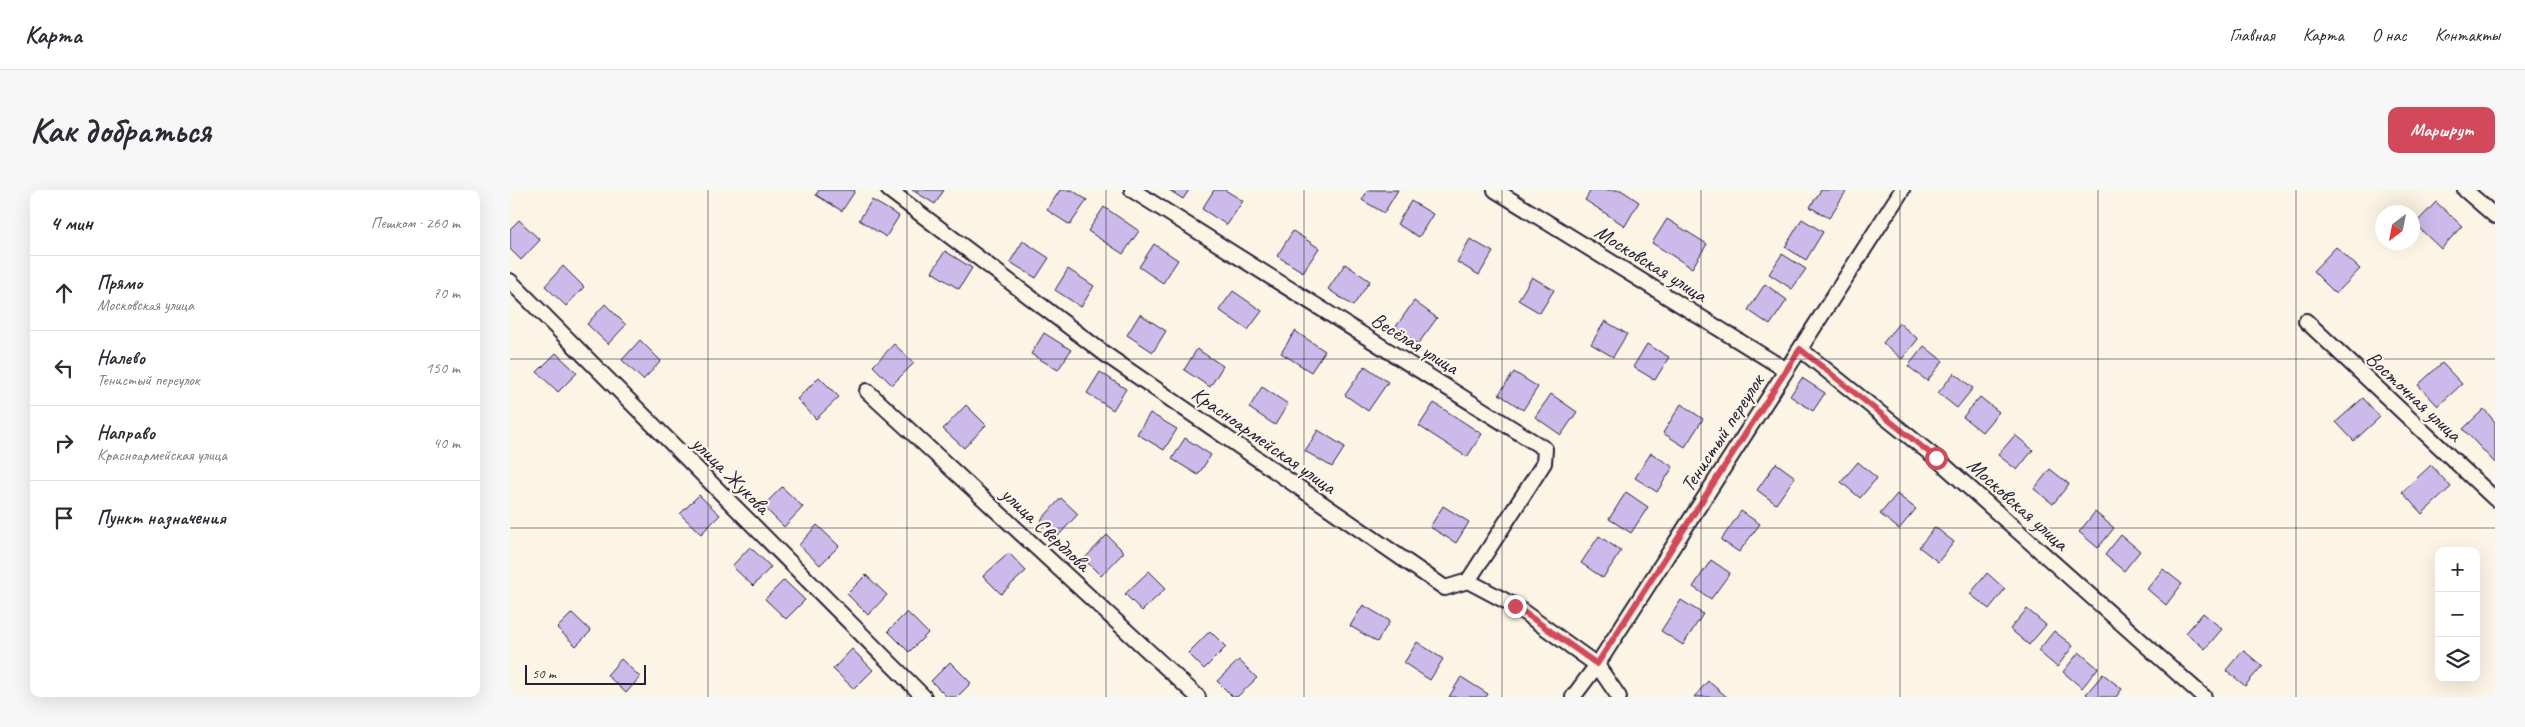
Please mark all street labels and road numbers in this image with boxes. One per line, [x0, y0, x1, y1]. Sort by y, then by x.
street label: Московская улица [1590, 218, 1713, 309]
street label: Весёлая улица [1367, 306, 1465, 381]
street label: Восточная улица [2361, 345, 2469, 448]
street label: Тенистый переулок [1674, 368, 1771, 496]
street label: Красноармейская улица [1187, 380, 1343, 500]
street label: улица Жукова [685, 429, 777, 521]
street label: Московская улица [1962, 452, 2075, 557]
street label: улица Свердлова [995, 480, 1098, 579]

